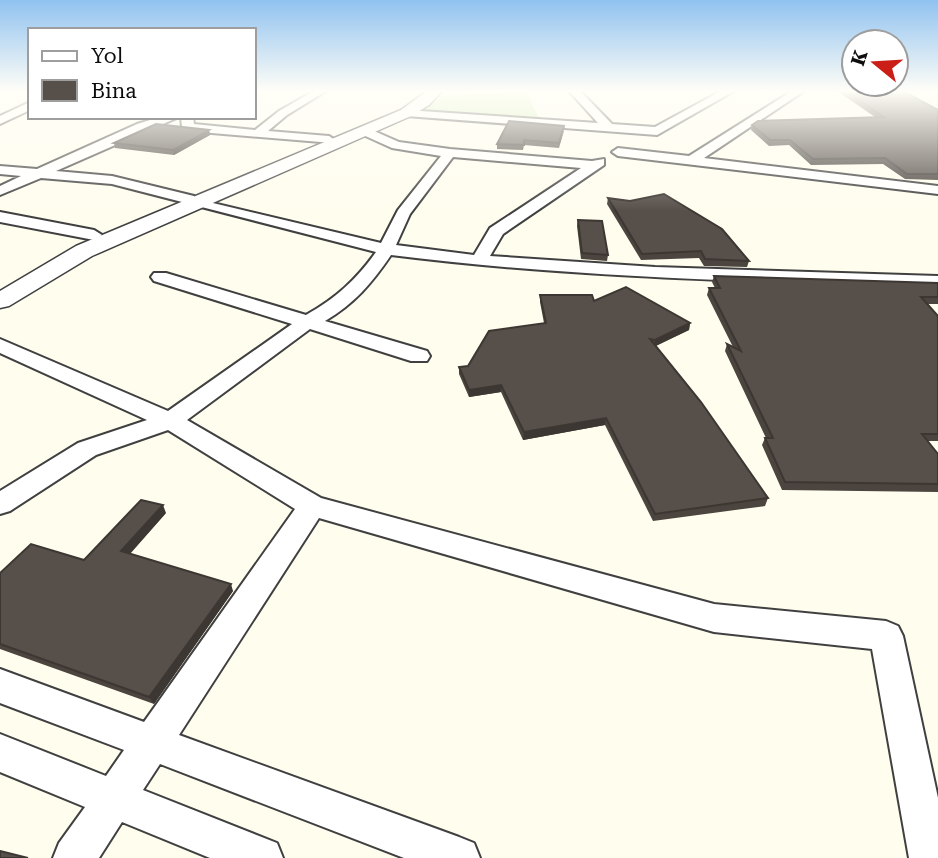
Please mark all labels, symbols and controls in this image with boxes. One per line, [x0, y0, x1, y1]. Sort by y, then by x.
legend [28, 28, 256, 119]
north arrow [840, 28, 910, 98]
text: Yol [91, 44, 124, 68]
text: K [846, 47, 873, 69]
text: Bina [91, 79, 137, 103]

